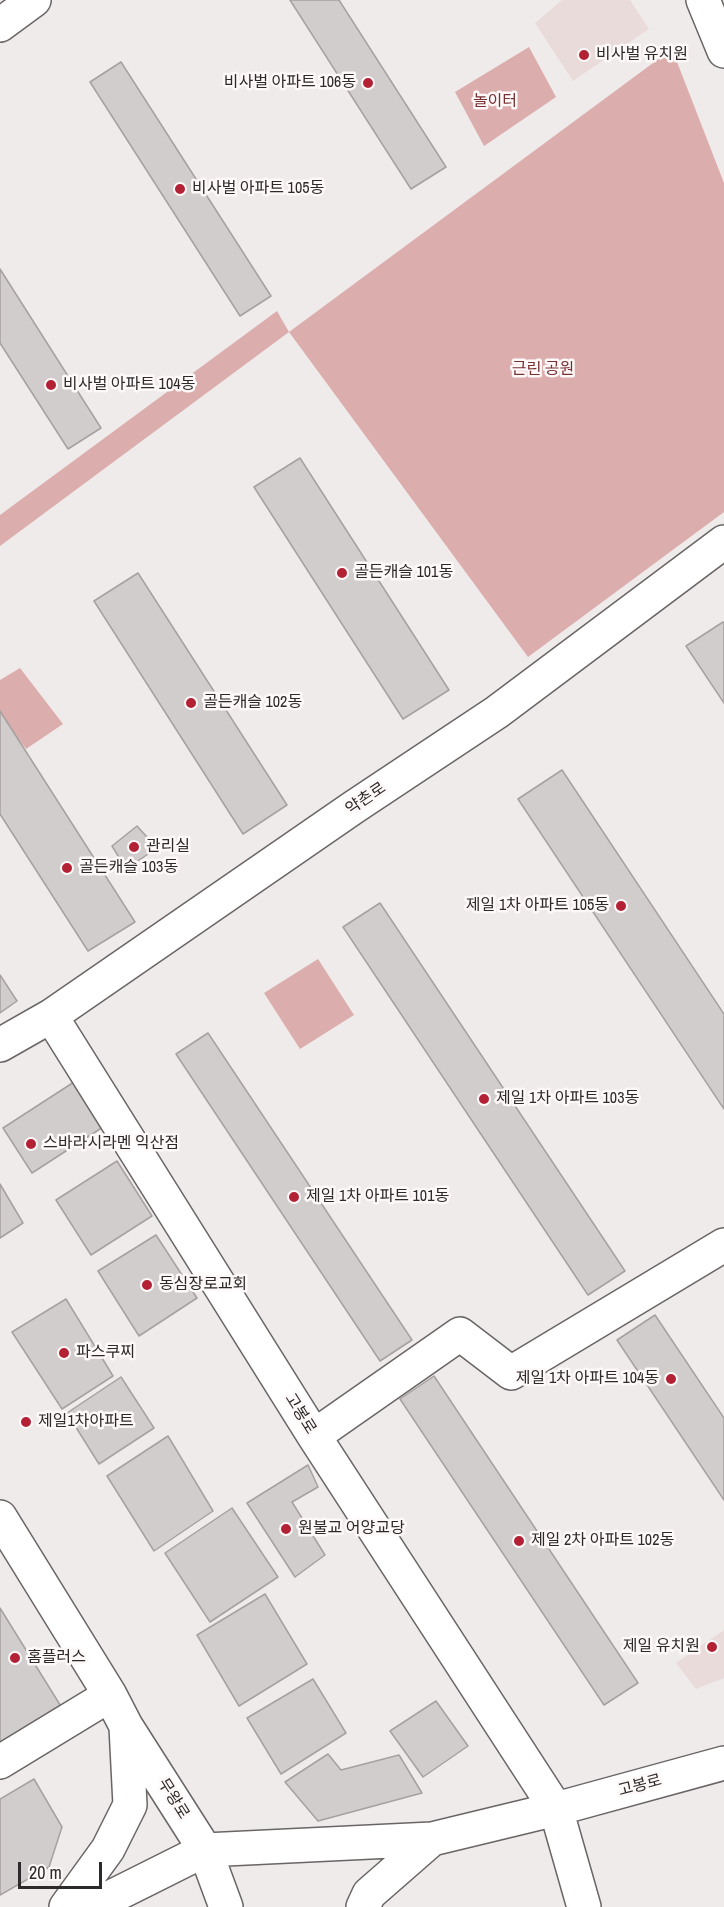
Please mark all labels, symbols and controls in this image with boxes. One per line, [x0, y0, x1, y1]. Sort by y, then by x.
place label: 비사벌 유치원 [596, 45, 688, 65]
marker: 비사벌 유치원 [577, 48, 591, 62]
place label: 비사벌 아파트 106동 [224, 73, 356, 93]
marker: 비사벌 아파트 106동 [361, 76, 375, 90]
park label: 놀이터 [473, 92, 517, 112]
place label: 비사벌 아파트 105동 [192, 179, 324, 199]
marker: 비사벌 아파트 105동 [173, 182, 187, 196]
park label: 근린 공원 [512, 360, 574, 380]
place label: 비사벌 아파트 104동 [63, 375, 195, 395]
marker: 비사벌 아파트 104동 [44, 378, 58, 392]
place label: 골든캐슬 101동 [354, 563, 453, 583]
marker: 골든캐슬 101동 [335, 566, 349, 580]
place label: 골든캐슬 102동 [203, 693, 302, 713]
marker: 골든캐슬 102동 [184, 696, 198, 710]
street label: 약촌로 [342, 779, 390, 819]
place label: 관리실 [146, 837, 190, 857]
marker: 관리실 [127, 840, 141, 854]
place label: 골든캐슬 103동 [79, 858, 178, 878]
marker: 골든캐슬 103동 [60, 861, 74, 875]
place label: 제일 1차 아파트 105동 [466, 896, 609, 916]
marker: 제일 1차 아파트 105동 [614, 899, 628, 913]
place label: 제일 1차 아파트 103동 [496, 1089, 639, 1109]
marker: 제일 1차 아파트 103동 [477, 1092, 491, 1106]
place label: 스바라시라멘 익산점 [43, 1134, 179, 1154]
marker: 스바라시라멘 익산점 [24, 1137, 38, 1151]
place label: 제일 1차 아파트 101동 [306, 1187, 449, 1207]
marker: 제일 1차 아파트 101동 [287, 1190, 301, 1204]
place label: 동심장로교회 [159, 1275, 247, 1295]
marker: 동심장로교회 [140, 1278, 154, 1292]
place label: 파스쿠찌 [76, 1343, 135, 1363]
marker: 파스쿠찌 [57, 1346, 71, 1360]
place label: 제일 1차 아파트 104동 [516, 1369, 659, 1389]
marker: 제일 1차 아파트 104동 [664, 1372, 678, 1386]
street label: 고봉로 [280, 1390, 320, 1438]
place label: 제일1차아파트 [38, 1412, 134, 1432]
marker: 제일1차아파트 [19, 1415, 33, 1429]
place label: 원불교 어양교당 [298, 1519, 405, 1539]
marker: 원불교 어양교당 [279, 1522, 293, 1536]
place label: 제일 2차 아파트 102동 [531, 1531, 674, 1551]
marker: 제일 2차 아파트 102동 [512, 1534, 526, 1548]
place label: 제일 유치원 [623, 1637, 700, 1657]
marker: 제일 유치원 [705, 1640, 719, 1654]
place label: 홈플러스 [27, 1648, 86, 1668]
marker: 홈플러스 [8, 1651, 22, 1665]
street label: 고봉로 [616, 1771, 664, 1801]
street label: 무왕로 [153, 1775, 193, 1823]
scale bar [21, 1850, 105, 1888]
text: 20 m [29, 1860, 62, 1885]

